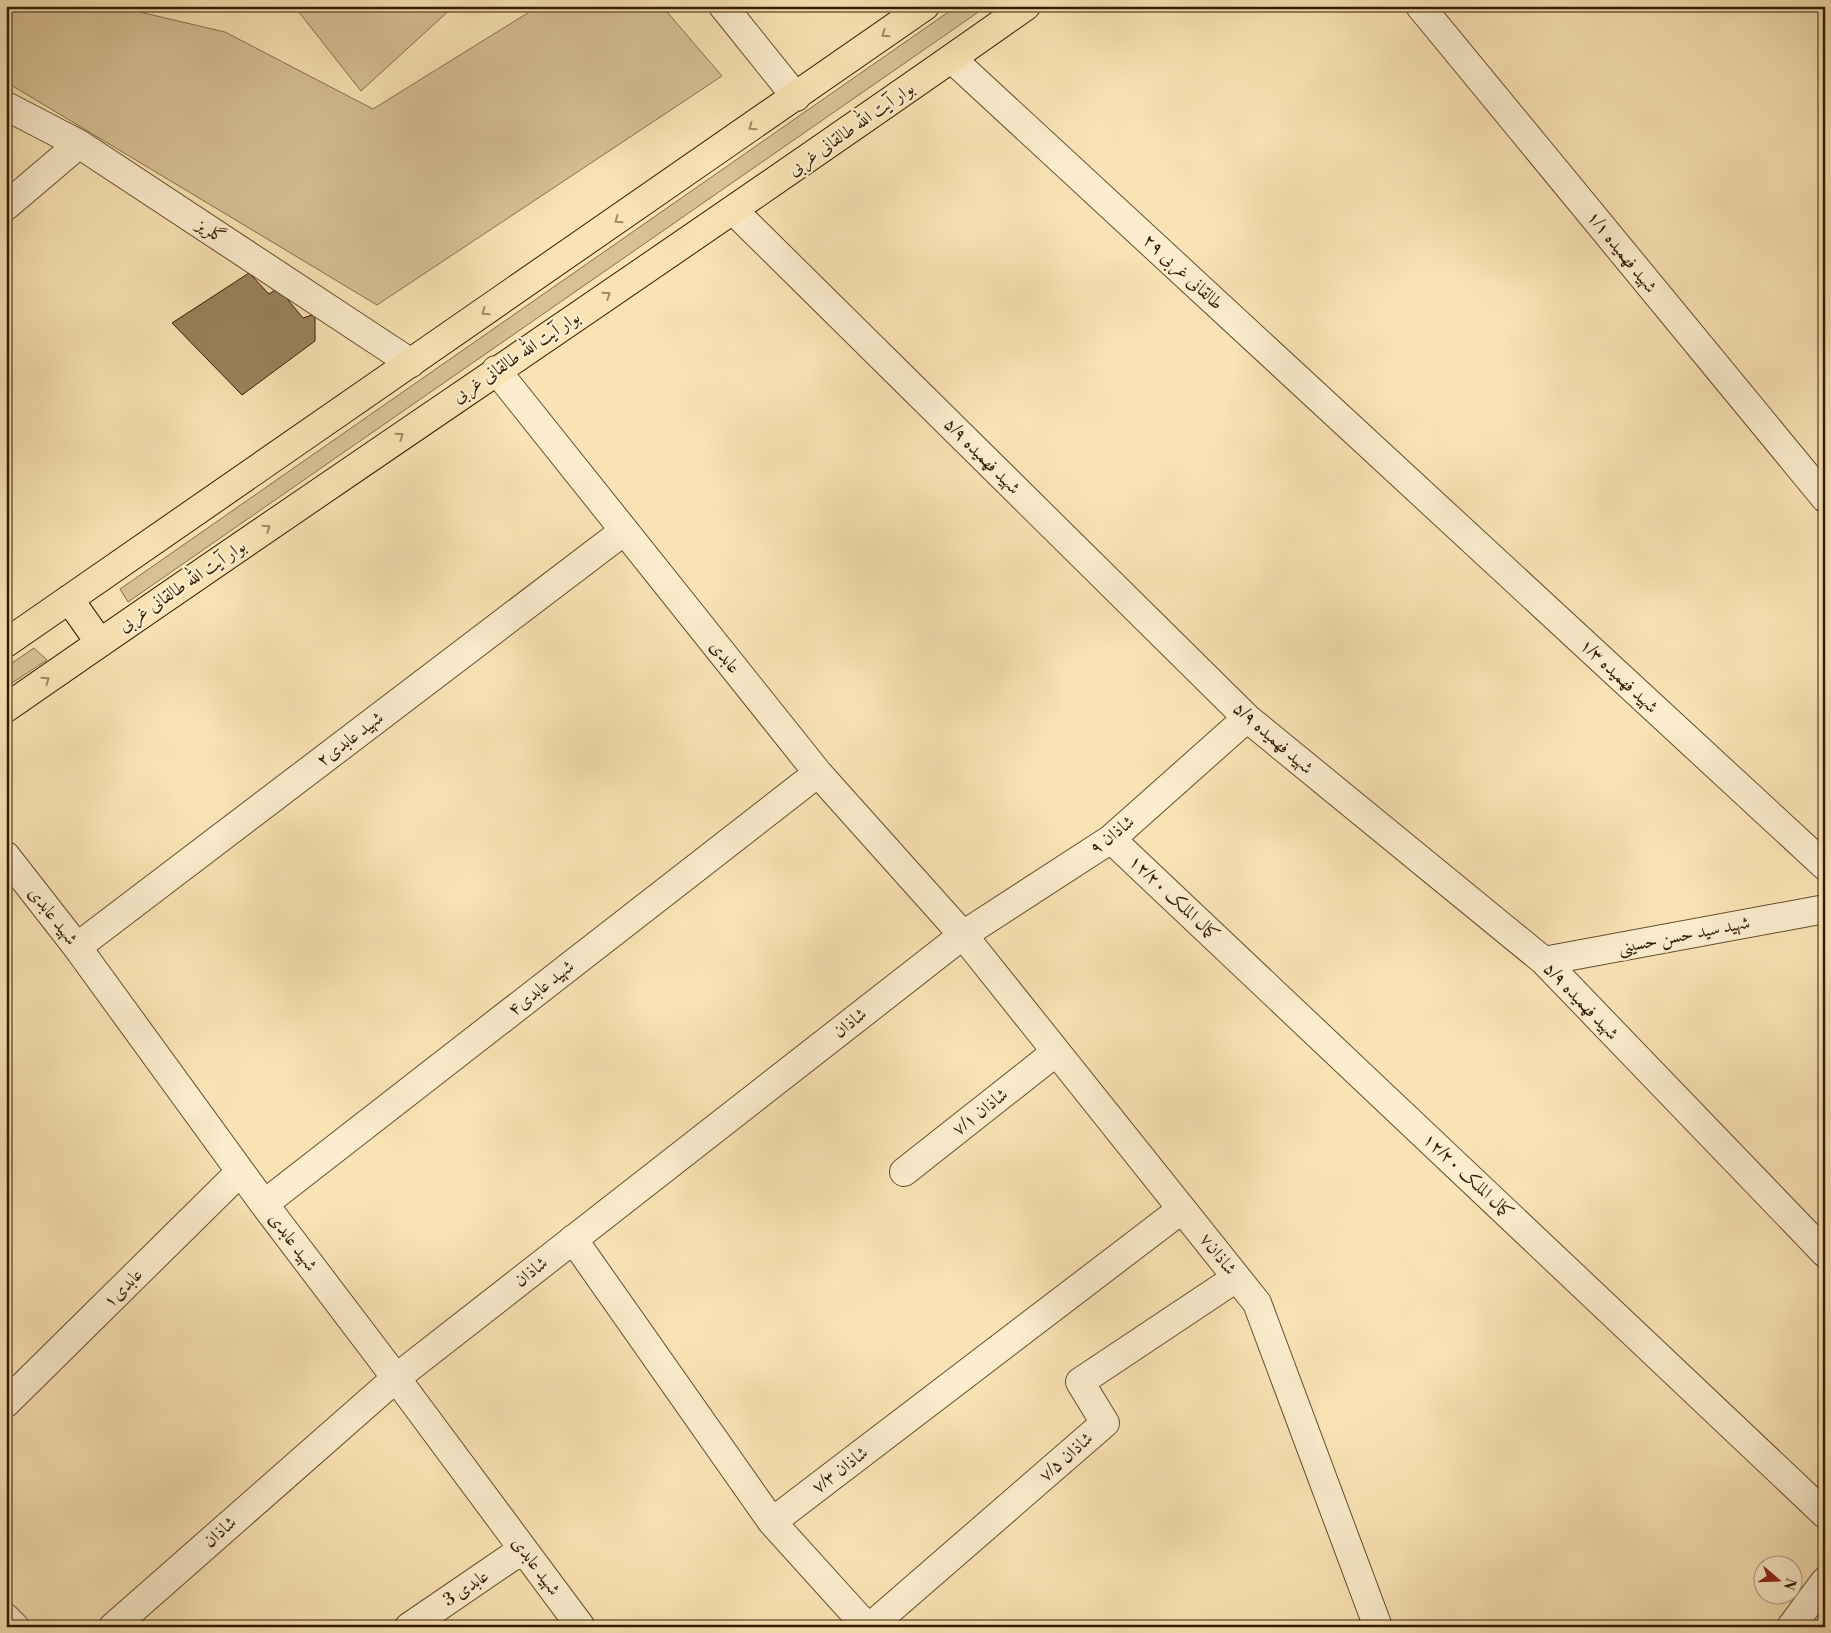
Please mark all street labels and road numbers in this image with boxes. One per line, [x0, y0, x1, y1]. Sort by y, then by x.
street label: بوار آیت الله طالقانی غربی [782, 74, 919, 182]
street label: شهید فهمیده ۱/۱ [1582, 206, 1662, 298]
street label: گلریز [190, 212, 230, 249]
street label: طالقانی غربی ۲۹ [1137, 229, 1228, 316]
street label: بوار آیت الله طالقانی غربی [446, 303, 585, 409]
street label: شهید فهمیده ۵/۹ [939, 413, 1025, 499]
street label: بوار آیت الله طالقانی غربی [112, 532, 251, 638]
street label: شهید فهمیده ۱/۳ [1575, 634, 1663, 718]
street label: عابدی [705, 636, 745, 678]
street label: شهید فهمیده ۵/۹ [1228, 697, 1318, 779]
street label: شهید عابدی۲ [312, 706, 388, 772]
street label: شاذان ۹ [1085, 810, 1139, 860]
street label: کمال الملک ۱۲/۲۰ [1124, 850, 1224, 946]
street label: شهید عابدی [23, 882, 83, 950]
street label: شهید سید حسن حسینی [1616, 911, 1752, 960]
street label: شهید عابدی۴ [503, 955, 579, 1021]
street label: شهید فهمیده ۵/۹ [1538, 957, 1624, 1045]
street label: شاذان [828, 1003, 872, 1043]
street label: شاذان ۷/۱ [947, 1083, 1013, 1141]
street label: کمال الملک ۱۲/۲۰ [1418, 1128, 1518, 1224]
street label: شهید عابدی [263, 1208, 323, 1276]
street label: شاذان۷ [1194, 1228, 1242, 1280]
street label: شاذان [509, 1252, 553, 1292]
street label: عابدی۱ [98, 1263, 148, 1313]
street label: شاذان ۷/۵ [1034, 1427, 1098, 1487]
street label: شاذان ۷/۳ [807, 1441, 873, 1499]
street label: شاذان [199, 1511, 241, 1553]
street label: شهید عابدی [506, 1532, 566, 1600]
street label: عابدی 3 [439, 1564, 493, 1612]

